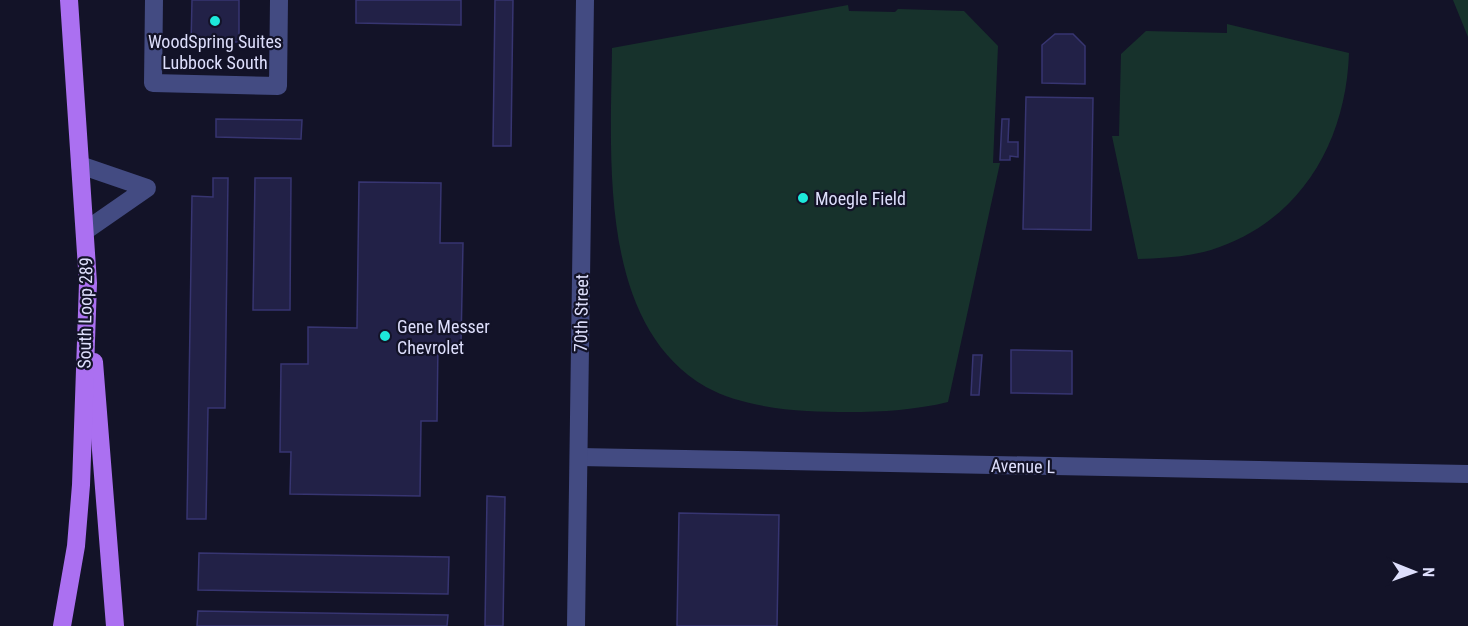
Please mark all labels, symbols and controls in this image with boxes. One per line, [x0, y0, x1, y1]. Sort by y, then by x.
marker: WoodSpring Suites Lubbock South [208, 14, 222, 28]
place label: WoodSpring Suites Lubbock South [148, 31, 282, 73]
place label: Moegle Field [815, 188, 906, 209]
marker: Moegle Field [796, 191, 810, 205]
street label: South Loop 289 [74, 257, 96, 369]
street label: 70th Street [570, 274, 592, 352]
place label: Gene Messer Chevrolet [397, 316, 490, 358]
marker: Gene Messer Chevrolet [378, 329, 392, 343]
street label: Avenue L [991, 455, 1056, 477]
north arrow [1384, 542, 1444, 602]
text: N [1419, 567, 1438, 577]

